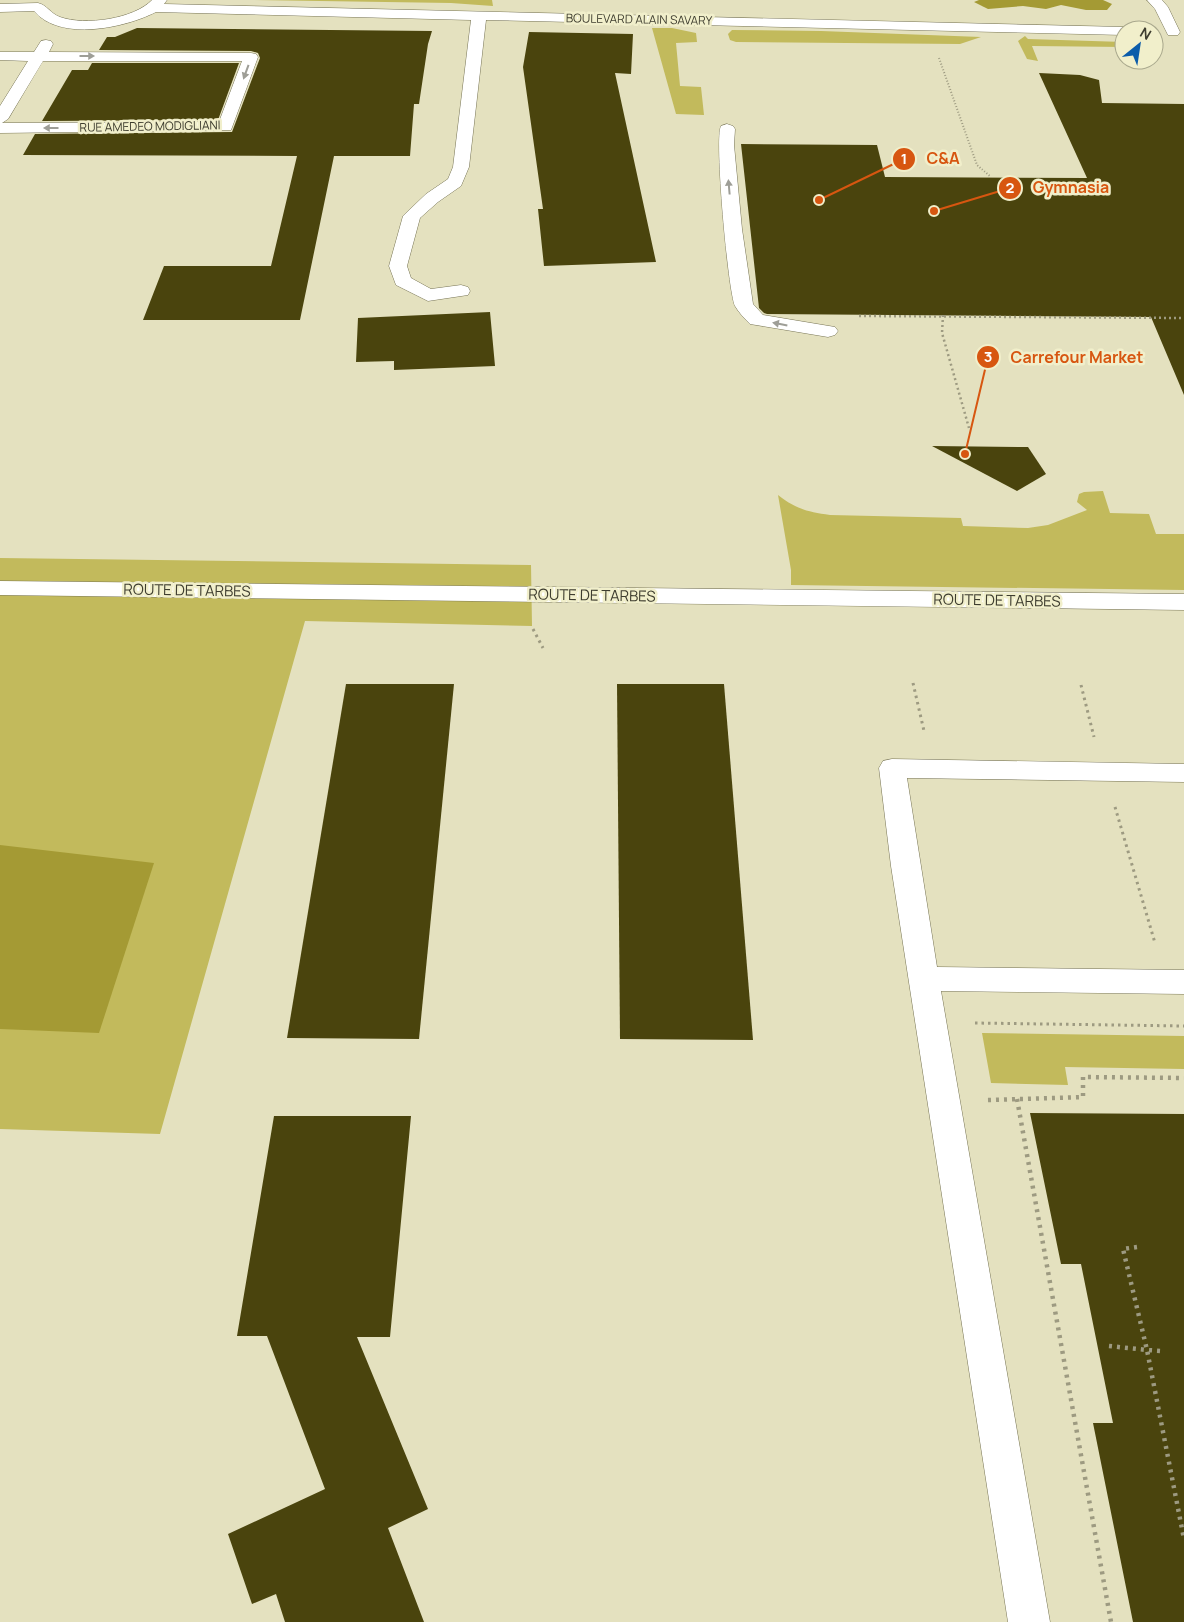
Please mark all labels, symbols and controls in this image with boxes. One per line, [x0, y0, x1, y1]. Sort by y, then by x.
street label: BOULEVARD ALAIN SAVARY [566, 9, 713, 29]
north arrow [1114, 20, 1164, 70]
text: N [1137, 23, 1155, 44]
one-way arrow [79, 52, 95, 60]
one-way arrow [242, 65, 249, 80]
street label: RUE AMEDEO MODIGLIANI [79, 116, 221, 136]
one-way arrow [43, 124, 59, 132]
callout: C&A [892, 143, 970, 174]
text: C&A [926, 147, 960, 169]
text: 1 [901, 148, 907, 169]
callout: Gymnasia [997, 172, 1119, 203]
text: Gymnasia [1033, 176, 1109, 198]
text: 2 [1006, 177, 1015, 198]
one-way arrow [725, 178, 733, 194]
one-way arrow [772, 320, 788, 328]
callout: Carrefour Market [975, 342, 1153, 373]
text: 3 [984, 346, 992, 367]
text: Carrefour Market [1011, 346, 1143, 368]
street label: ROUTE DE TARBES [123, 578, 251, 602]
street label: ROUTE DE TARBES [528, 583, 656, 607]
street label: ROUTE DE TARBES [933, 588, 1061, 612]

